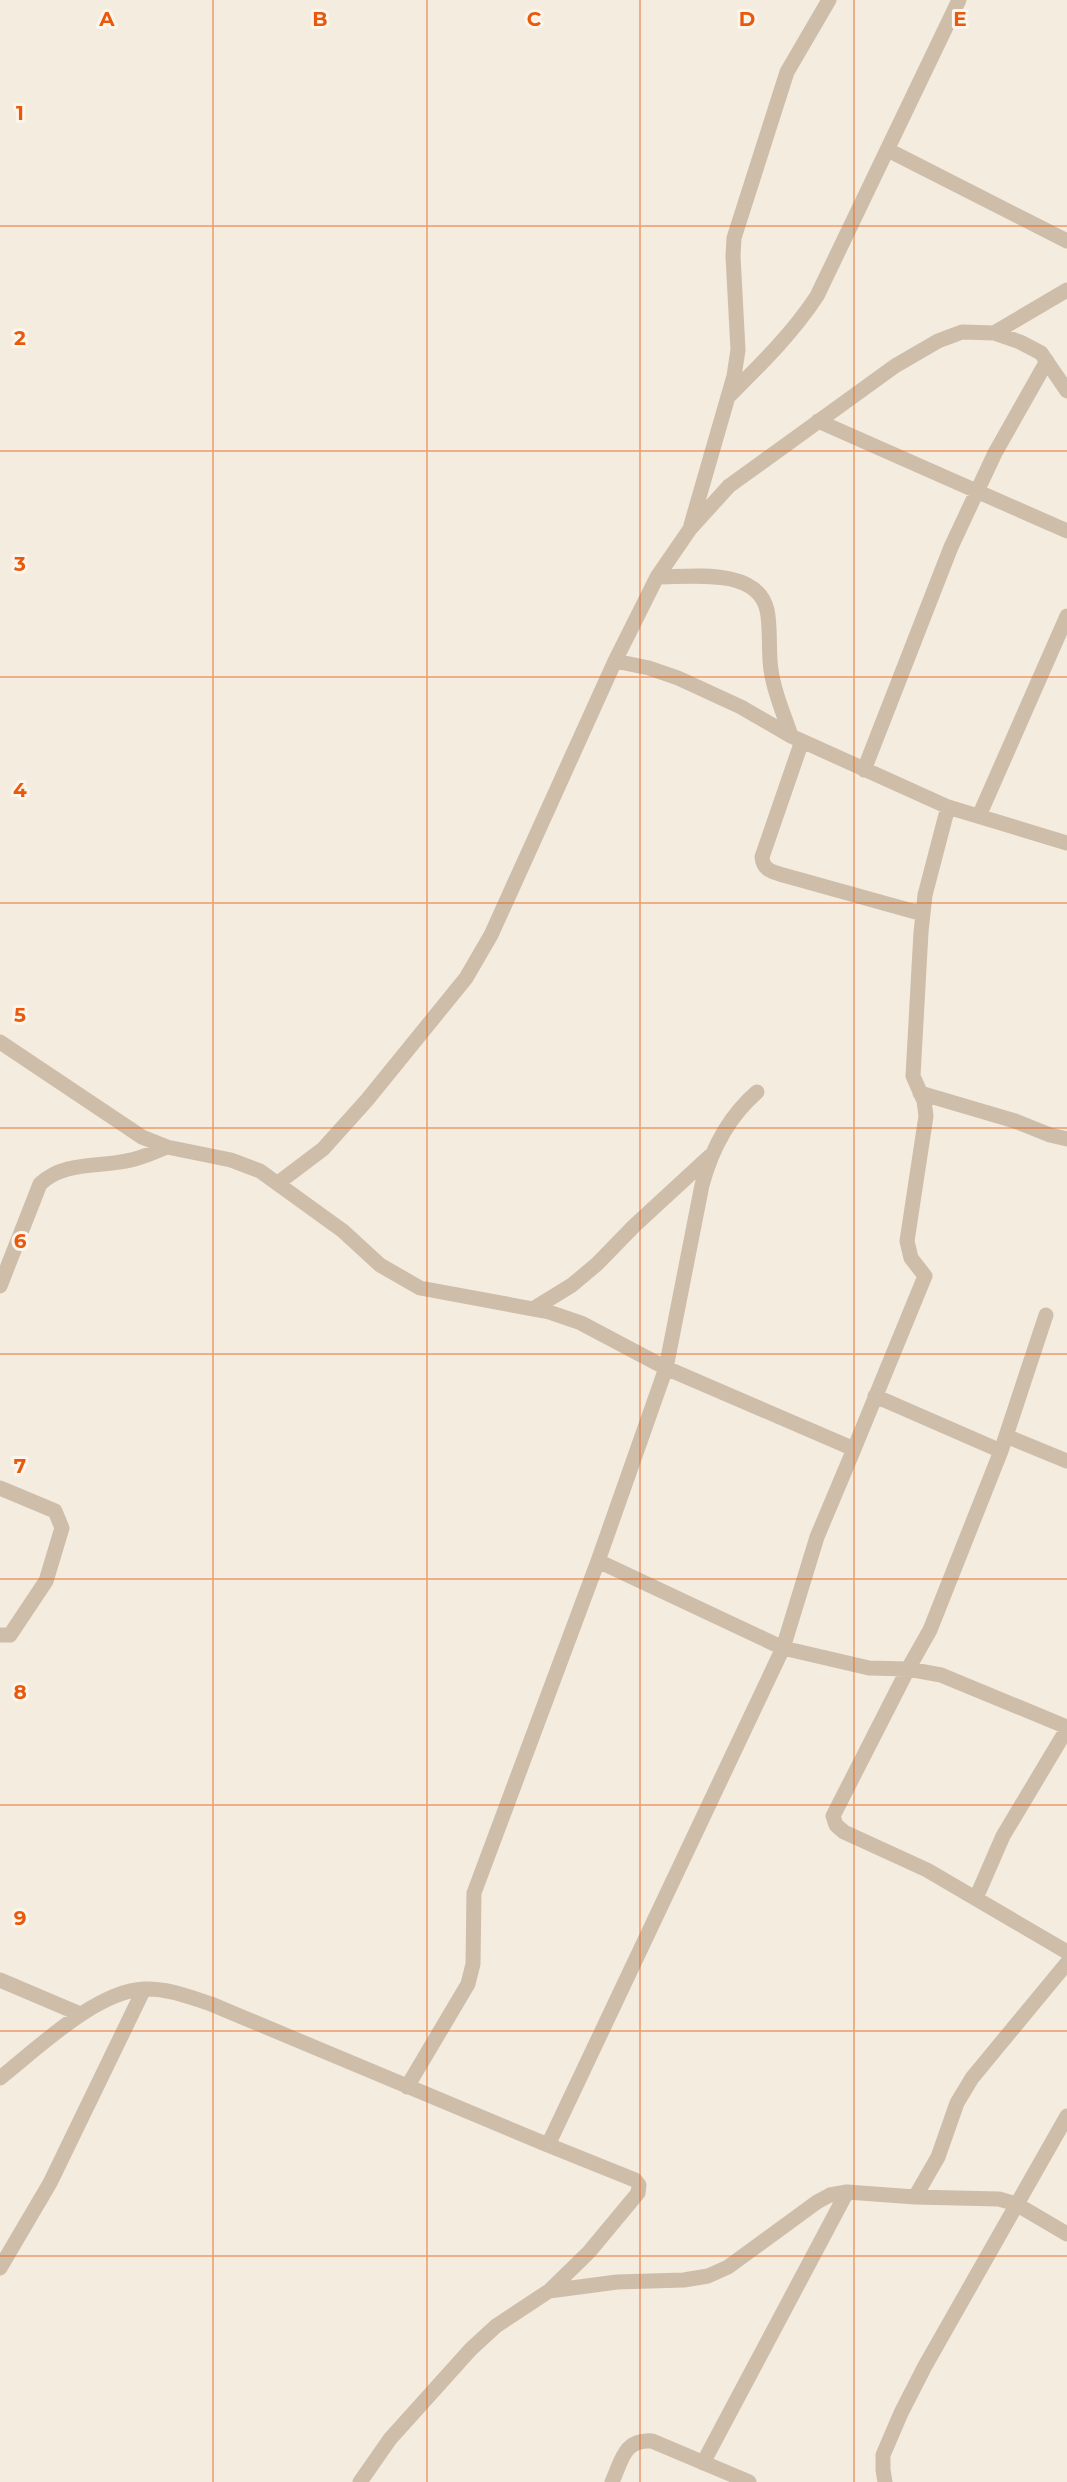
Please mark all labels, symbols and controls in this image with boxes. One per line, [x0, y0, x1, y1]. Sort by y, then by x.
text: A [98, 7, 115, 31]
text: B [312, 7, 328, 31]
text: C [527, 7, 542, 31]
text: D [739, 7, 755, 31]
text: E [953, 7, 967, 31]
text: 1 [16, 101, 24, 125]
text: 2 [14, 326, 26, 350]
text: 3 [13, 552, 26, 576]
text: 4 [13, 778, 27, 802]
text: 5 [14, 1003, 26, 1027]
text: 6 [14, 1229, 27, 1253]
text: 7 [14, 1454, 26, 1478]
text: 8 [13, 1680, 27, 1704]
text: 9 [14, 1906, 26, 1930]

